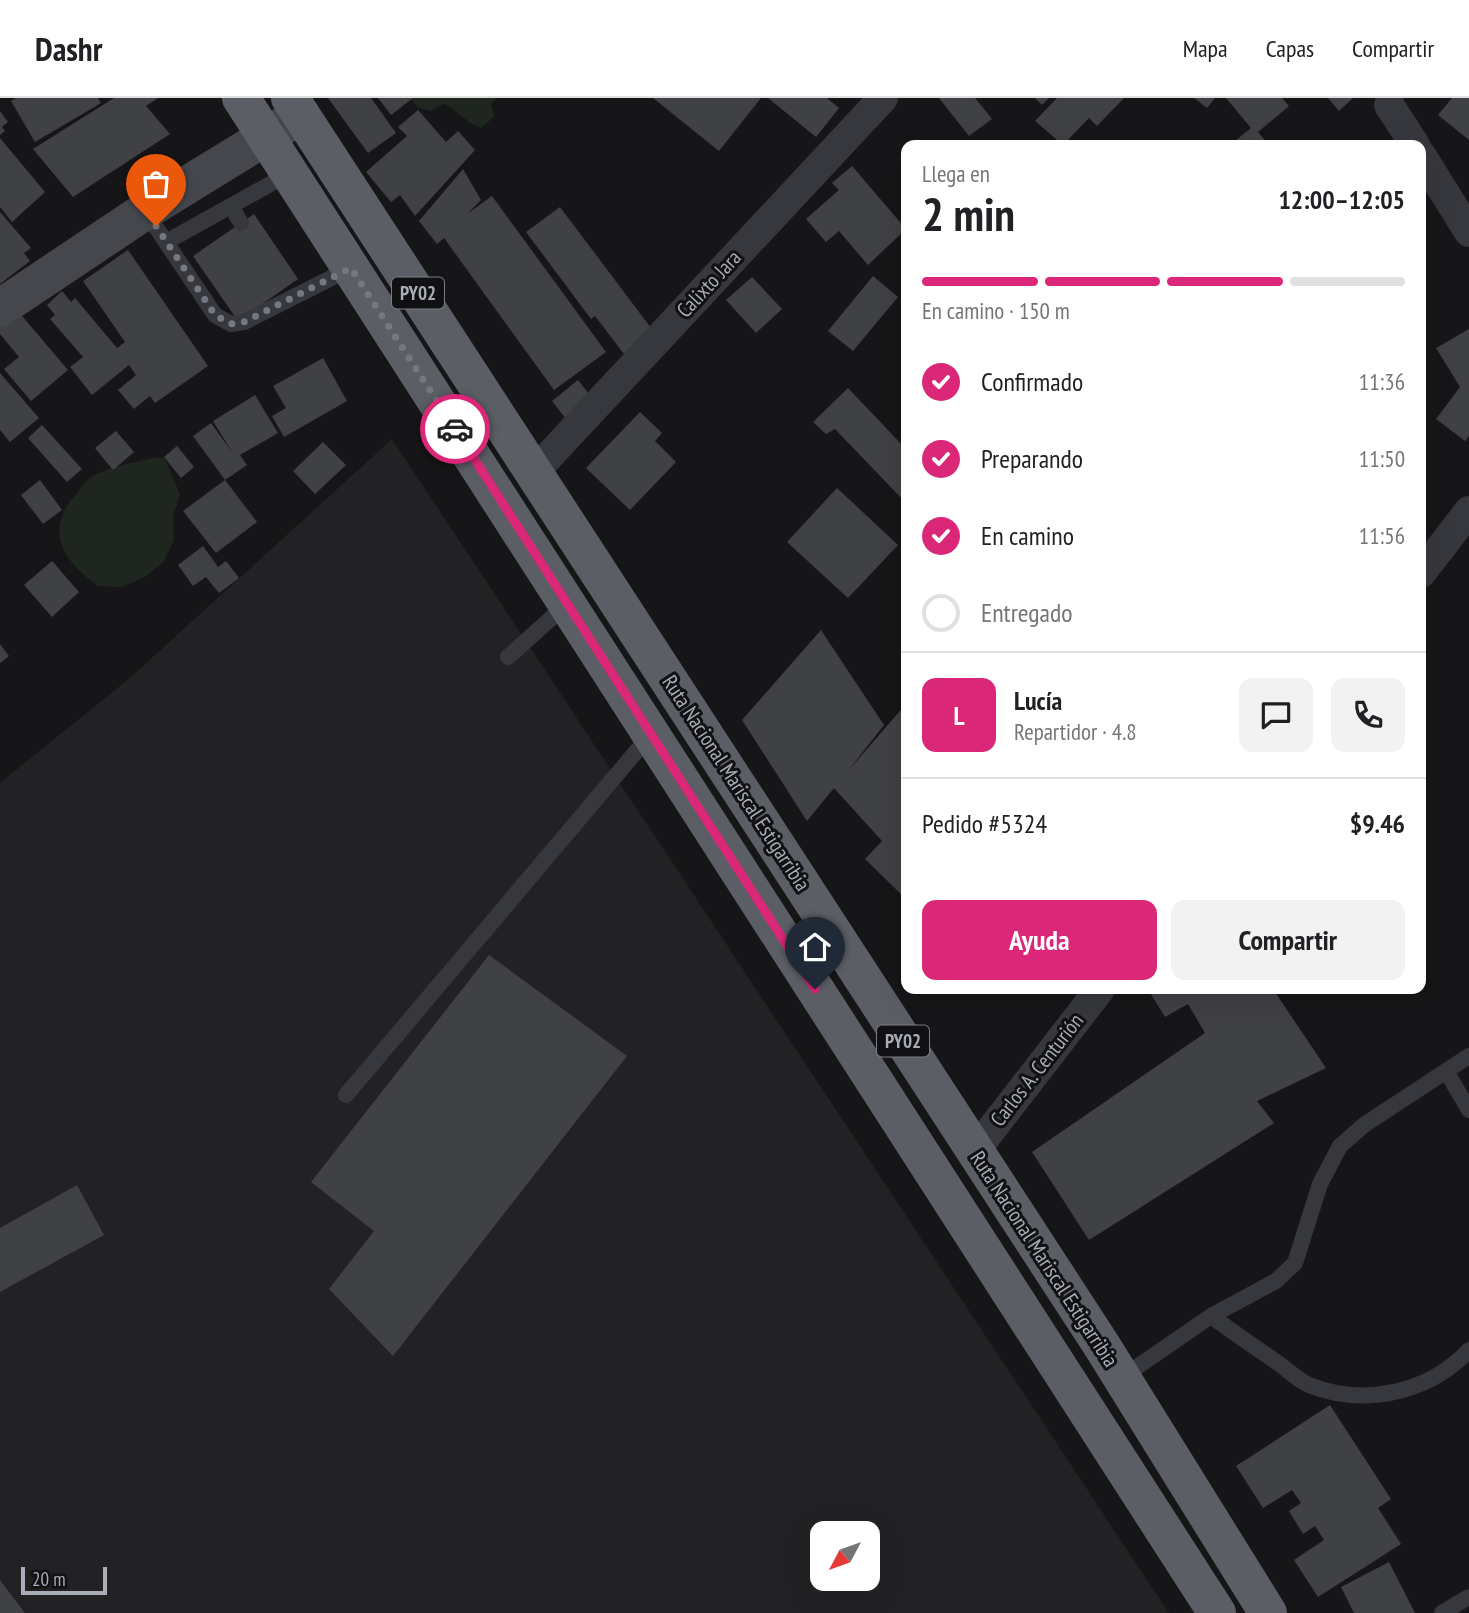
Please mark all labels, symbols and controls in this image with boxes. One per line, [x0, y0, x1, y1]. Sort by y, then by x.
text: Dashr [35, 27, 102, 70]
text: Mapa [1183, 33, 1228, 64]
text: Capas [1266, 33, 1314, 64]
text: Compartir [1352, 33, 1434, 64]
pin [126, 154, 186, 226]
text: Llega en [922, 159, 990, 188]
icon: bag [137, 165, 175, 203]
text: 12:00–12:05 [1278, 183, 1405, 216]
text: 2 min [922, 184, 1015, 244]
street label: Calixto Jara [671, 244, 747, 323]
road number: PY02 [392, 278, 444, 308]
text: En camino · 150 m [922, 296, 1070, 325]
icon: check [922, 363, 960, 401]
text: Confirmado [981, 365, 1083, 398]
text: 11:36 [1359, 367, 1405, 396]
courier [420, 394, 490, 464]
icon: car [436, 410, 474, 448]
icon: check [922, 440, 960, 478]
text: Preparando [981, 442, 1083, 475]
text: 11:50 [1359, 444, 1405, 473]
icon: check [922, 517, 960, 555]
text: En camino [981, 519, 1074, 552]
text: 11:56 [1359, 521, 1405, 550]
text: Entregado [981, 596, 1073, 629]
street label: Ruta Nacional Mariscal Estigarribia [656, 670, 816, 896]
button: chat [1239, 678, 1313, 752]
button: phone [1331, 678, 1405, 752]
text: Lucía [1014, 684, 1062, 717]
text: L [953, 699, 965, 732]
text: Repartidor · 4.8 [1014, 717, 1137, 746]
text: Pedido #5324 [922, 807, 1047, 840]
text: $9.46 [1350, 807, 1405, 840]
button: Ayuda [922, 900, 1157, 980]
button: Compartir [1171, 900, 1405, 980]
pin [785, 917, 845, 989]
icon: home [796, 928, 834, 966]
street label: Carlos A. Centurión [984, 1008, 1089, 1132]
road number: PY02 [877, 1026, 929, 1057]
street label: Ruta Nacional Mariscal Estigarribia [964, 1146, 1124, 1372]
north arrow [810, 1521, 880, 1591]
map controls [810, 1521, 880, 1591]
scale bar [21, 1564, 107, 1596]
text: 20 m [32, 1567, 66, 1591]

